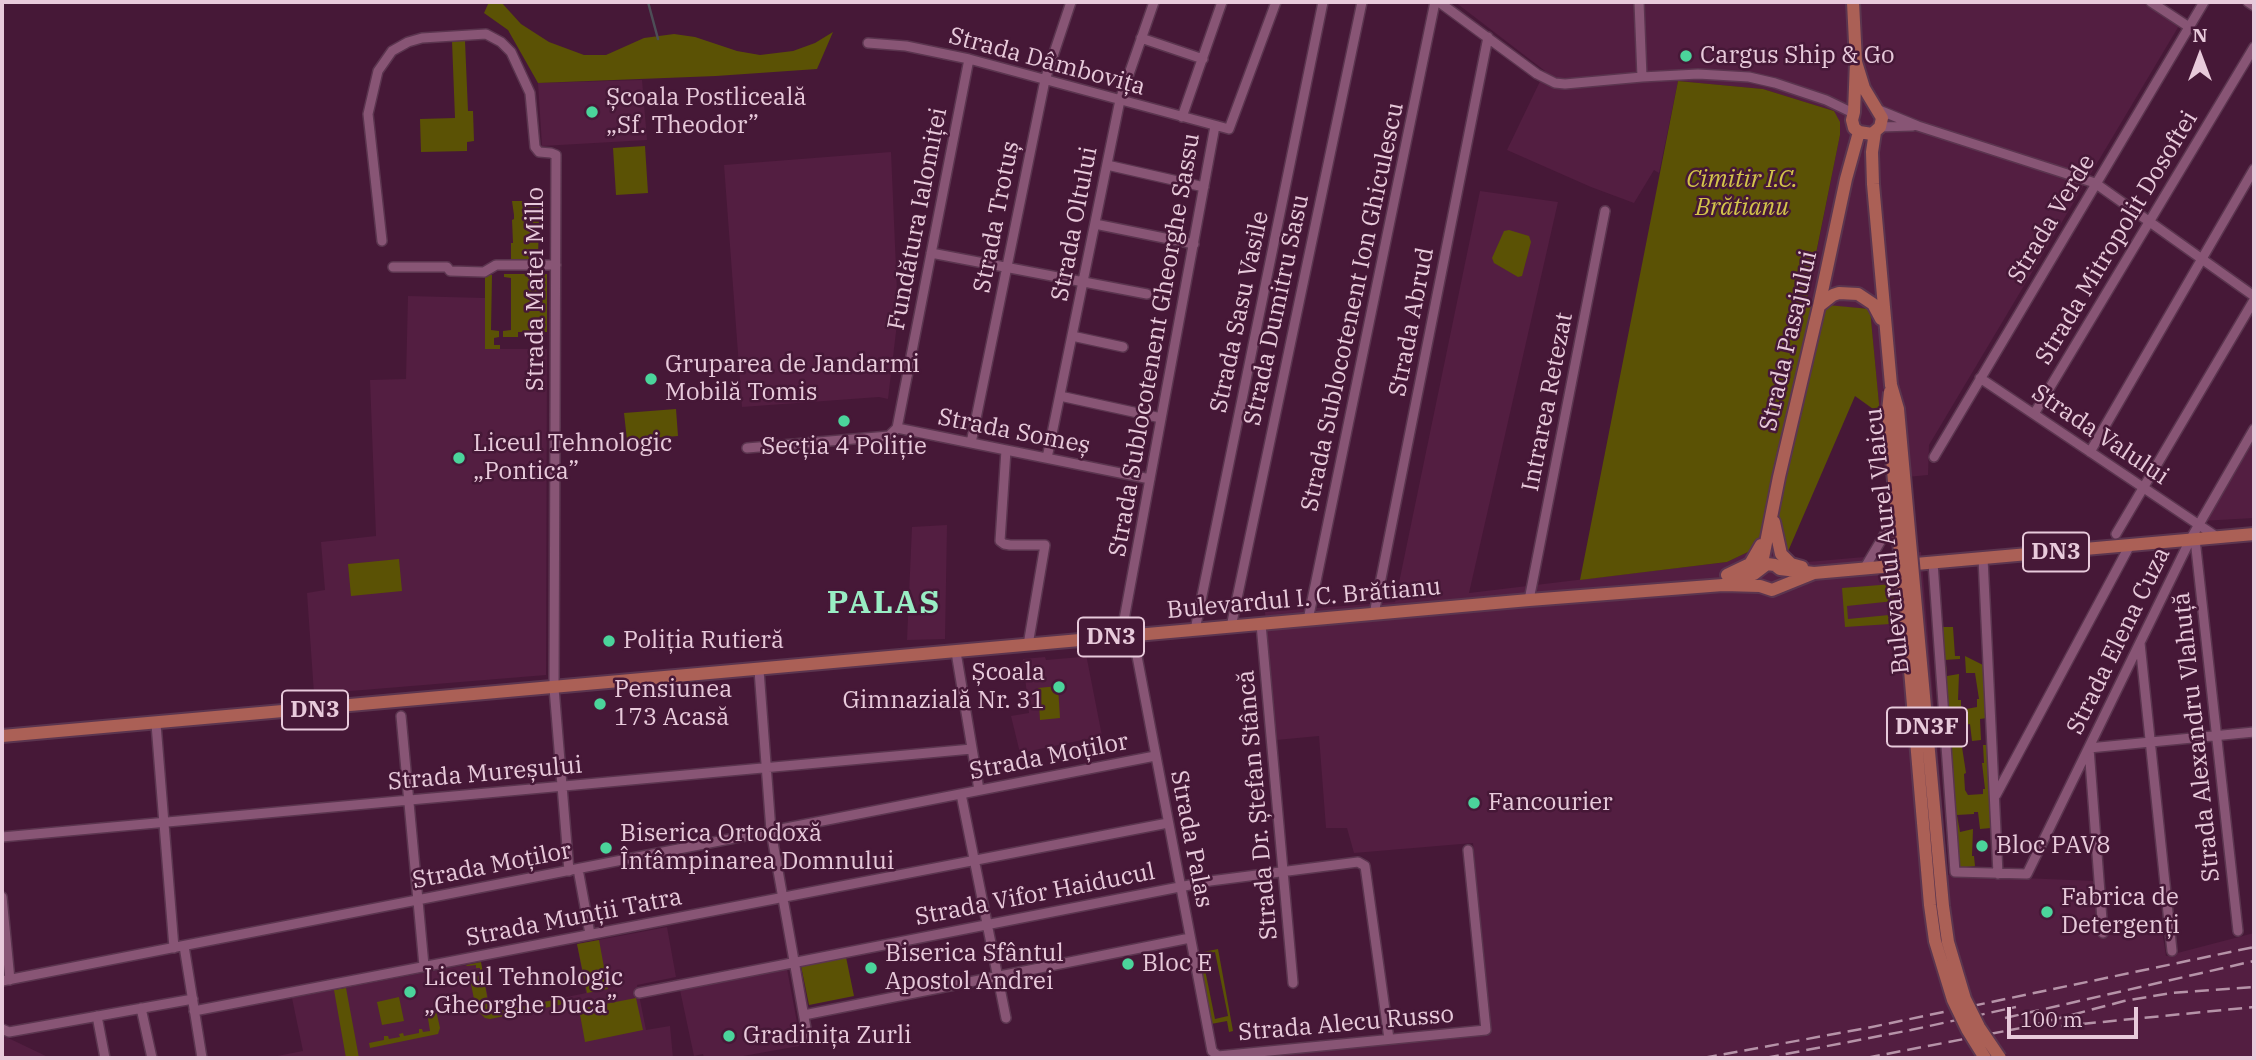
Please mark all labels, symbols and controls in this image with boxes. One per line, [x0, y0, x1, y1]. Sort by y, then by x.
north arrow [2165, 21, 2235, 91]
street label: Strada Dâmbovița [946, 22, 1148, 102]
text: N [2192, 23, 2208, 47]
place label: Cargus Ship & Go [1700, 42, 1895, 70]
marker: Cargus Ship & Go [1678, 48, 1694, 64]
place label: Școala Postliceală „Sf. Theodor” [606, 84, 806, 140]
street label: Strada Sublocotenent Ion Ghiculescu [1296, 100, 1410, 514]
marker: Școala Postliceală „Sf. Theodor” [584, 104, 600, 120]
street label: Fundătura Ialomiței [882, 105, 954, 333]
street label: Strada Mitropolit Dosoftei [2030, 106, 2204, 370]
street label: Strada Sublocotenent Gheorghe Sassu [1104, 131, 1206, 559]
street label: Strada Trotuș [968, 139, 1026, 295]
street label: Strada Oltului [1046, 144, 1104, 304]
street label: Strada Verde [2002, 149, 2102, 289]
park label: Cimitir I.C. Brătianu [1686, 166, 1798, 222]
street label: Strada Matei Millo [522, 187, 550, 391]
street label: Strada Dumitru Sasu [1238, 192, 1316, 428]
street label: Strada Sasu Vasile [1205, 208, 1275, 416]
street label: Strada Abrud [1383, 245, 1441, 399]
street label: Strada Pasajului [1754, 248, 1824, 434]
street label: Intrarea Retezat [1517, 310, 1579, 494]
place label: Gruparea de Jandarmi Mobilă Tomis [665, 351, 920, 407]
marker: Gruparea de Jandarmi Mobilă Tomis [643, 371, 659, 387]
street label: Strada Valului [2026, 379, 2174, 491]
street label: Strada Someș [935, 403, 1093, 461]
street label: Bulevardul Aurel Vlaicu [1860, 407, 1916, 675]
marker: Secția 4 Poliție [836, 413, 852, 429]
place label: Liceul Tehnologic „Pontica” [473, 430, 672, 486]
place label: Secția 4 Poliție [761, 433, 927, 461]
marker: Liceul Tehnologic „Pontica” [451, 450, 467, 466]
road number: DN3 [2023, 532, 2089, 572]
street label: Strada Elena Cuza [2061, 543, 2177, 739]
street label: Bulevardul I. C. Brătianu [1166, 573, 1442, 625]
district label: PALAS [827, 585, 941, 623]
street label: Strada Alexandru Vlahuță [2167, 591, 2227, 883]
road number: DN3 [1078, 618, 1144, 656]
place label: Poliția Rutieră [623, 627, 784, 655]
marker: Poliția Rutieră [601, 633, 617, 649]
place label: Școala Gimnazială Nr. 31 [842, 659, 1045, 715]
street label: Strada Dr. Ștefan Stâncă [1232, 669, 1284, 941]
place label: Pensiunea 173 Acasă [614, 676, 732, 732]
marker: Școala Gimnazială Nr. 31 [1051, 679, 1067, 695]
road number: DN3 [282, 690, 348, 730]
marker: Pensiunea 173 Acasă [592, 696, 608, 712]
road number: DN3F [1887, 708, 1967, 747]
street label: Strada Moților [967, 727, 1131, 787]
street label: Strada Mureșului [387, 751, 583, 797]
street label: Strada Palas [1164, 768, 1218, 910]
place label: Fancourier [1488, 789, 1613, 817]
marker: Fancourier [1466, 795, 1482, 811]
place label: Biserica Ortodoxă Întâmpinarea Domnului [620, 820, 894, 876]
place label: Bloc PAV8 [1996, 832, 2111, 860]
street label: Strada Moților [410, 836, 574, 896]
marker: Bloc PAV8 [1974, 838, 1990, 854]
marker: Biserica Ortodoxă Întâmpinarea Domnului [598, 840, 614, 856]
street label: Strada Vifor Haiducul [913, 858, 1157, 932]
street label: Strada Munții Tatra [463, 883, 685, 953]
place label: Fabrica de Detergenți [2061, 884, 2180, 940]
marker: Fabrica de Detergenți [2039, 904, 2055, 920]
place label: Biserica Sfântul Apostol Andrei [885, 940, 1064, 996]
place label: Bloc E [1142, 950, 1212, 978]
marker: Bloc E [1120, 956, 1136, 972]
marker: Biserica Sfântul Apostol Andrei [863, 960, 879, 976]
place label: Liceul Tehnologic „Gheorghe Duca” [424, 964, 623, 1020]
marker: Liceul Tehnologic „Gheorghe Duca” [402, 984, 418, 1000]
scale bar [2011, 993, 2142, 1038]
street label: Strada Alecu Russo [1237, 1000, 1455, 1048]
text: 100 m [2020, 1005, 2083, 1033]
place label: Gradinița Zurli [743, 1022, 912, 1050]
marker: Gradinița Zurli [721, 1028, 737, 1044]

